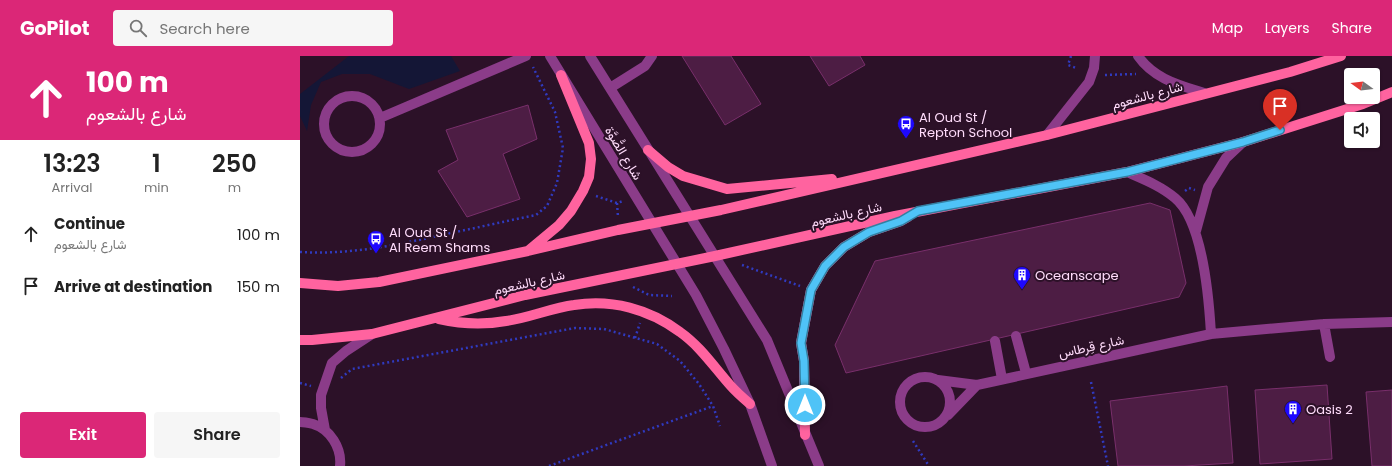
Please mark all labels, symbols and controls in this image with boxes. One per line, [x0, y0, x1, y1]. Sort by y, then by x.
search box [113, 10, 393, 46]
text: GoPilot [20, 15, 89, 42]
icon: search [127, 17, 149, 39]
text: Search here [159, 18, 250, 39]
text: Map [1212, 18, 1243, 38]
text: Layers [1265, 18, 1309, 38]
text: Share [1331, 18, 1372, 38]
text: 100 m [86, 63, 169, 102]
north arrow [1344, 68, 1380, 104]
map controls [1344, 68, 1380, 148]
icon: ahead [20, 72, 72, 124]
street label: شارع بالشعوم [1110, 77, 1185, 114]
pin [1263, 89, 1297, 130]
icon: arrive [1269, 95, 1291, 117]
text: شارع بالشعوم [86, 101, 186, 126]
place label: Al Oud St / Repton School [919, 108, 1012, 142]
button: sound [1344, 112, 1380, 148]
bus stop icon: Al Oud St / Repton School [896, 114, 916, 139]
street label: شارع الصُّوَّة [600, 123, 647, 184]
text: 13:23 [43, 147, 101, 180]
text: 1 [152, 147, 161, 180]
text: 250 [212, 147, 257, 180]
text: Arrival [51, 178, 92, 197]
text: min [144, 178, 169, 197]
text: m [228, 178, 241, 197]
street label: شارع بالشعوم [809, 197, 884, 232]
text: Continue [54, 213, 125, 234]
icon: ahead [20, 223, 42, 245]
place label: Al Oud St / Al Reem Shams [389, 223, 490, 257]
text: 100 m [237, 224, 280, 245]
bus stop icon: Al Oud St / Al Reem Shams [366, 229, 386, 254]
text: شارع بالشعوم [54, 235, 127, 254]
street label: شارع بالشعوم [492, 265, 567, 300]
building icon: Oceanscape [1012, 265, 1032, 290]
place label: Oceanscape [1035, 266, 1119, 285]
icon: arrive [20, 275, 42, 297]
text: Arrive at destination [54, 276, 212, 297]
text: 150 m [237, 276, 280, 297]
street label: شارع قِرطاس [1056, 330, 1126, 363]
position arrow [784, 384, 826, 426]
building icon: Oasis 2 [1283, 399, 1303, 424]
place label: Oasis 2 [1306, 400, 1353, 419]
button: Exit [20, 412, 146, 458]
button: Share [154, 412, 280, 458]

